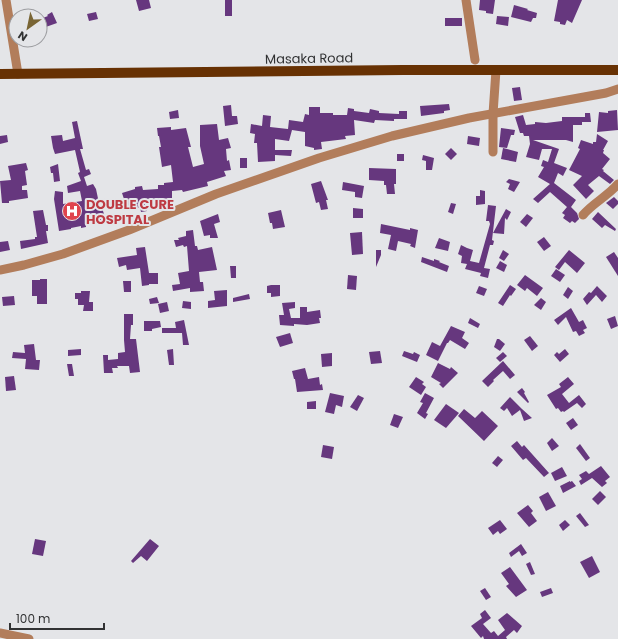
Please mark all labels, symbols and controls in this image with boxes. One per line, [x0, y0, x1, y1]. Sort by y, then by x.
north arrow [8, 8, 48, 48]
text: N [15, 27, 30, 45]
street label: Masaka Road [265, 48, 353, 69]
place label: DOUBLE CURE HOSPITAL [86, 195, 174, 229]
hospital icon: DOUBLE CURE HOSPITAL [61, 200, 83, 222]
scale bar [10, 605, 104, 631]
text: 100 m [16, 610, 50, 627]

